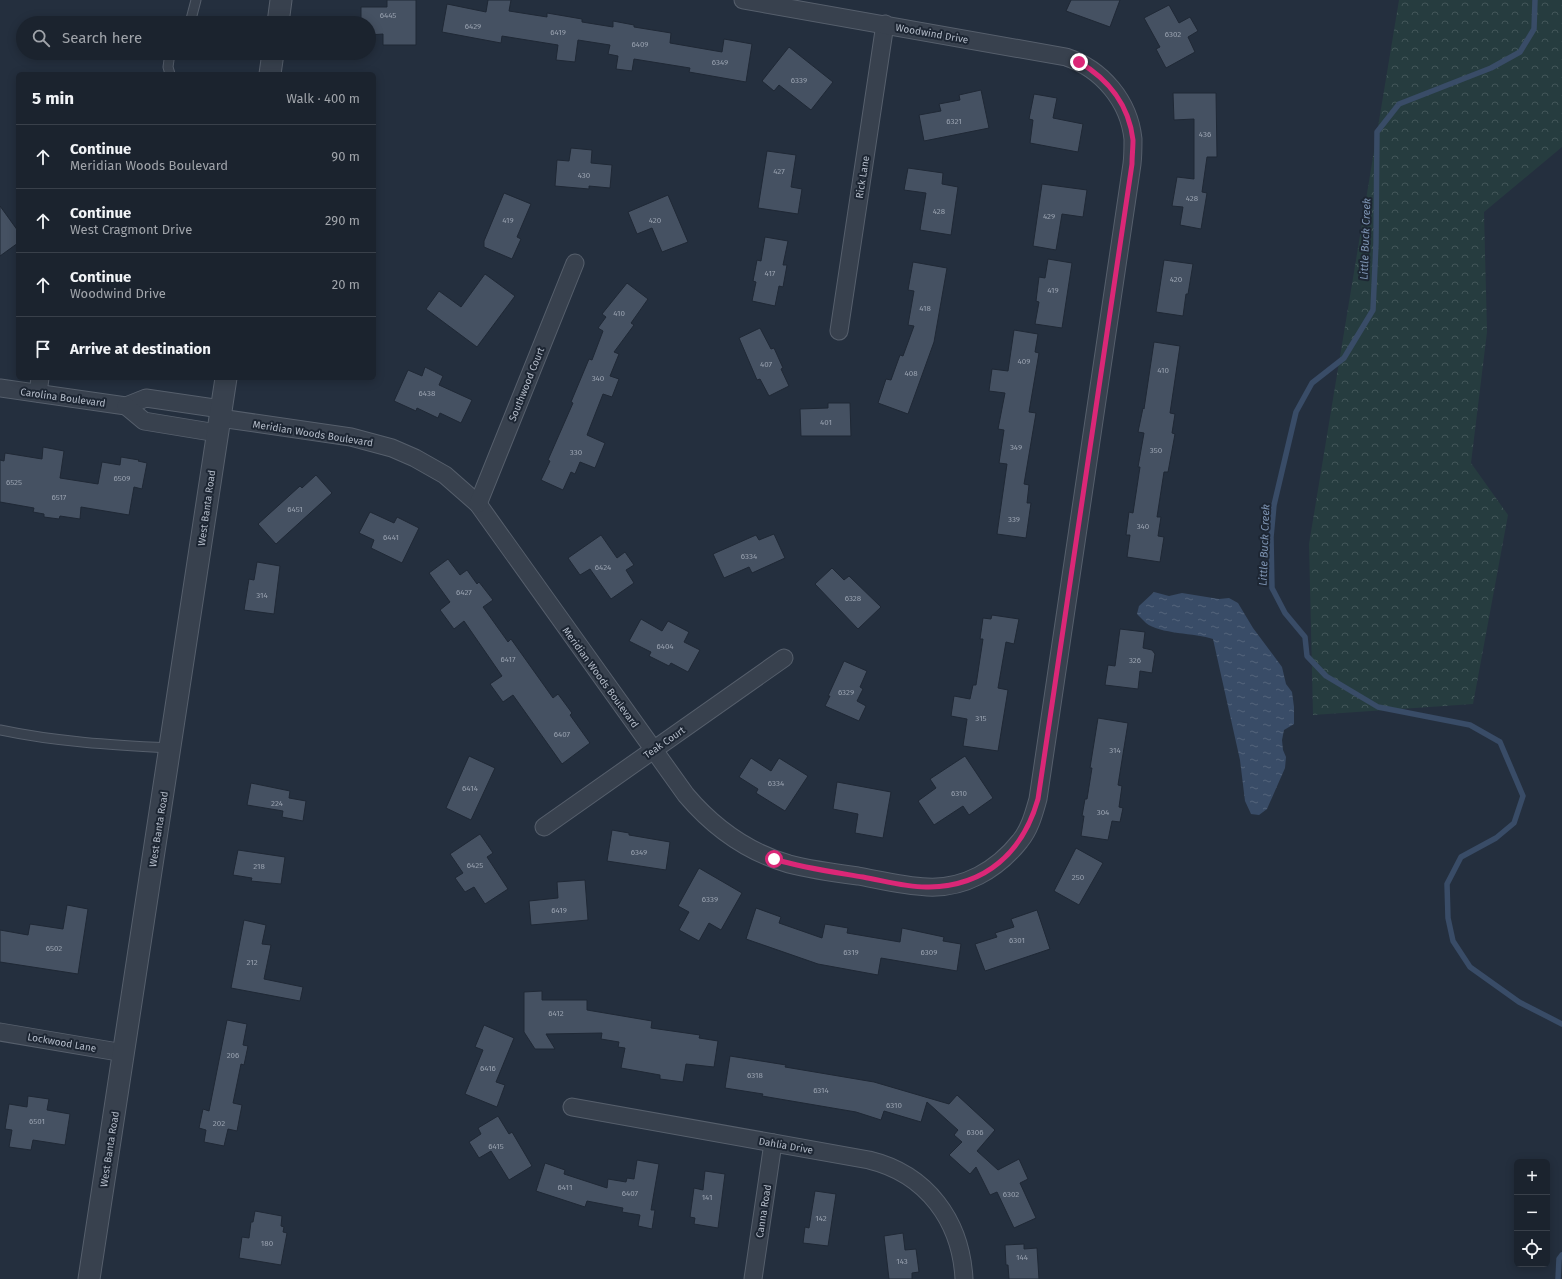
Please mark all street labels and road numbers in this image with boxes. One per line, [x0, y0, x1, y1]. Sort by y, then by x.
street label: Woodwind Drive [894, 22, 969, 46]
street label: Rick Lane [854, 155, 872, 199]
street label: Southwood Court [507, 345, 547, 423]
street label: Carolina Boulevard [20, 386, 106, 410]
street label: Meridian Woods Boulevard [252, 419, 374, 449]
street label: West Banta Road [196, 469, 218, 547]
street label: Meridian Woods Boulevard [560, 625, 641, 730]
street label: Teak Court [642, 724, 688, 761]
street label: West Banta Road [147, 790, 171, 868]
street label: Lockwood Lane [27, 1031, 97, 1055]
street label: West Banta Road [98, 1110, 122, 1188]
street label: Dahlia Drive [758, 1135, 814, 1157]
street label: Canna Road [754, 1184, 774, 1239]

